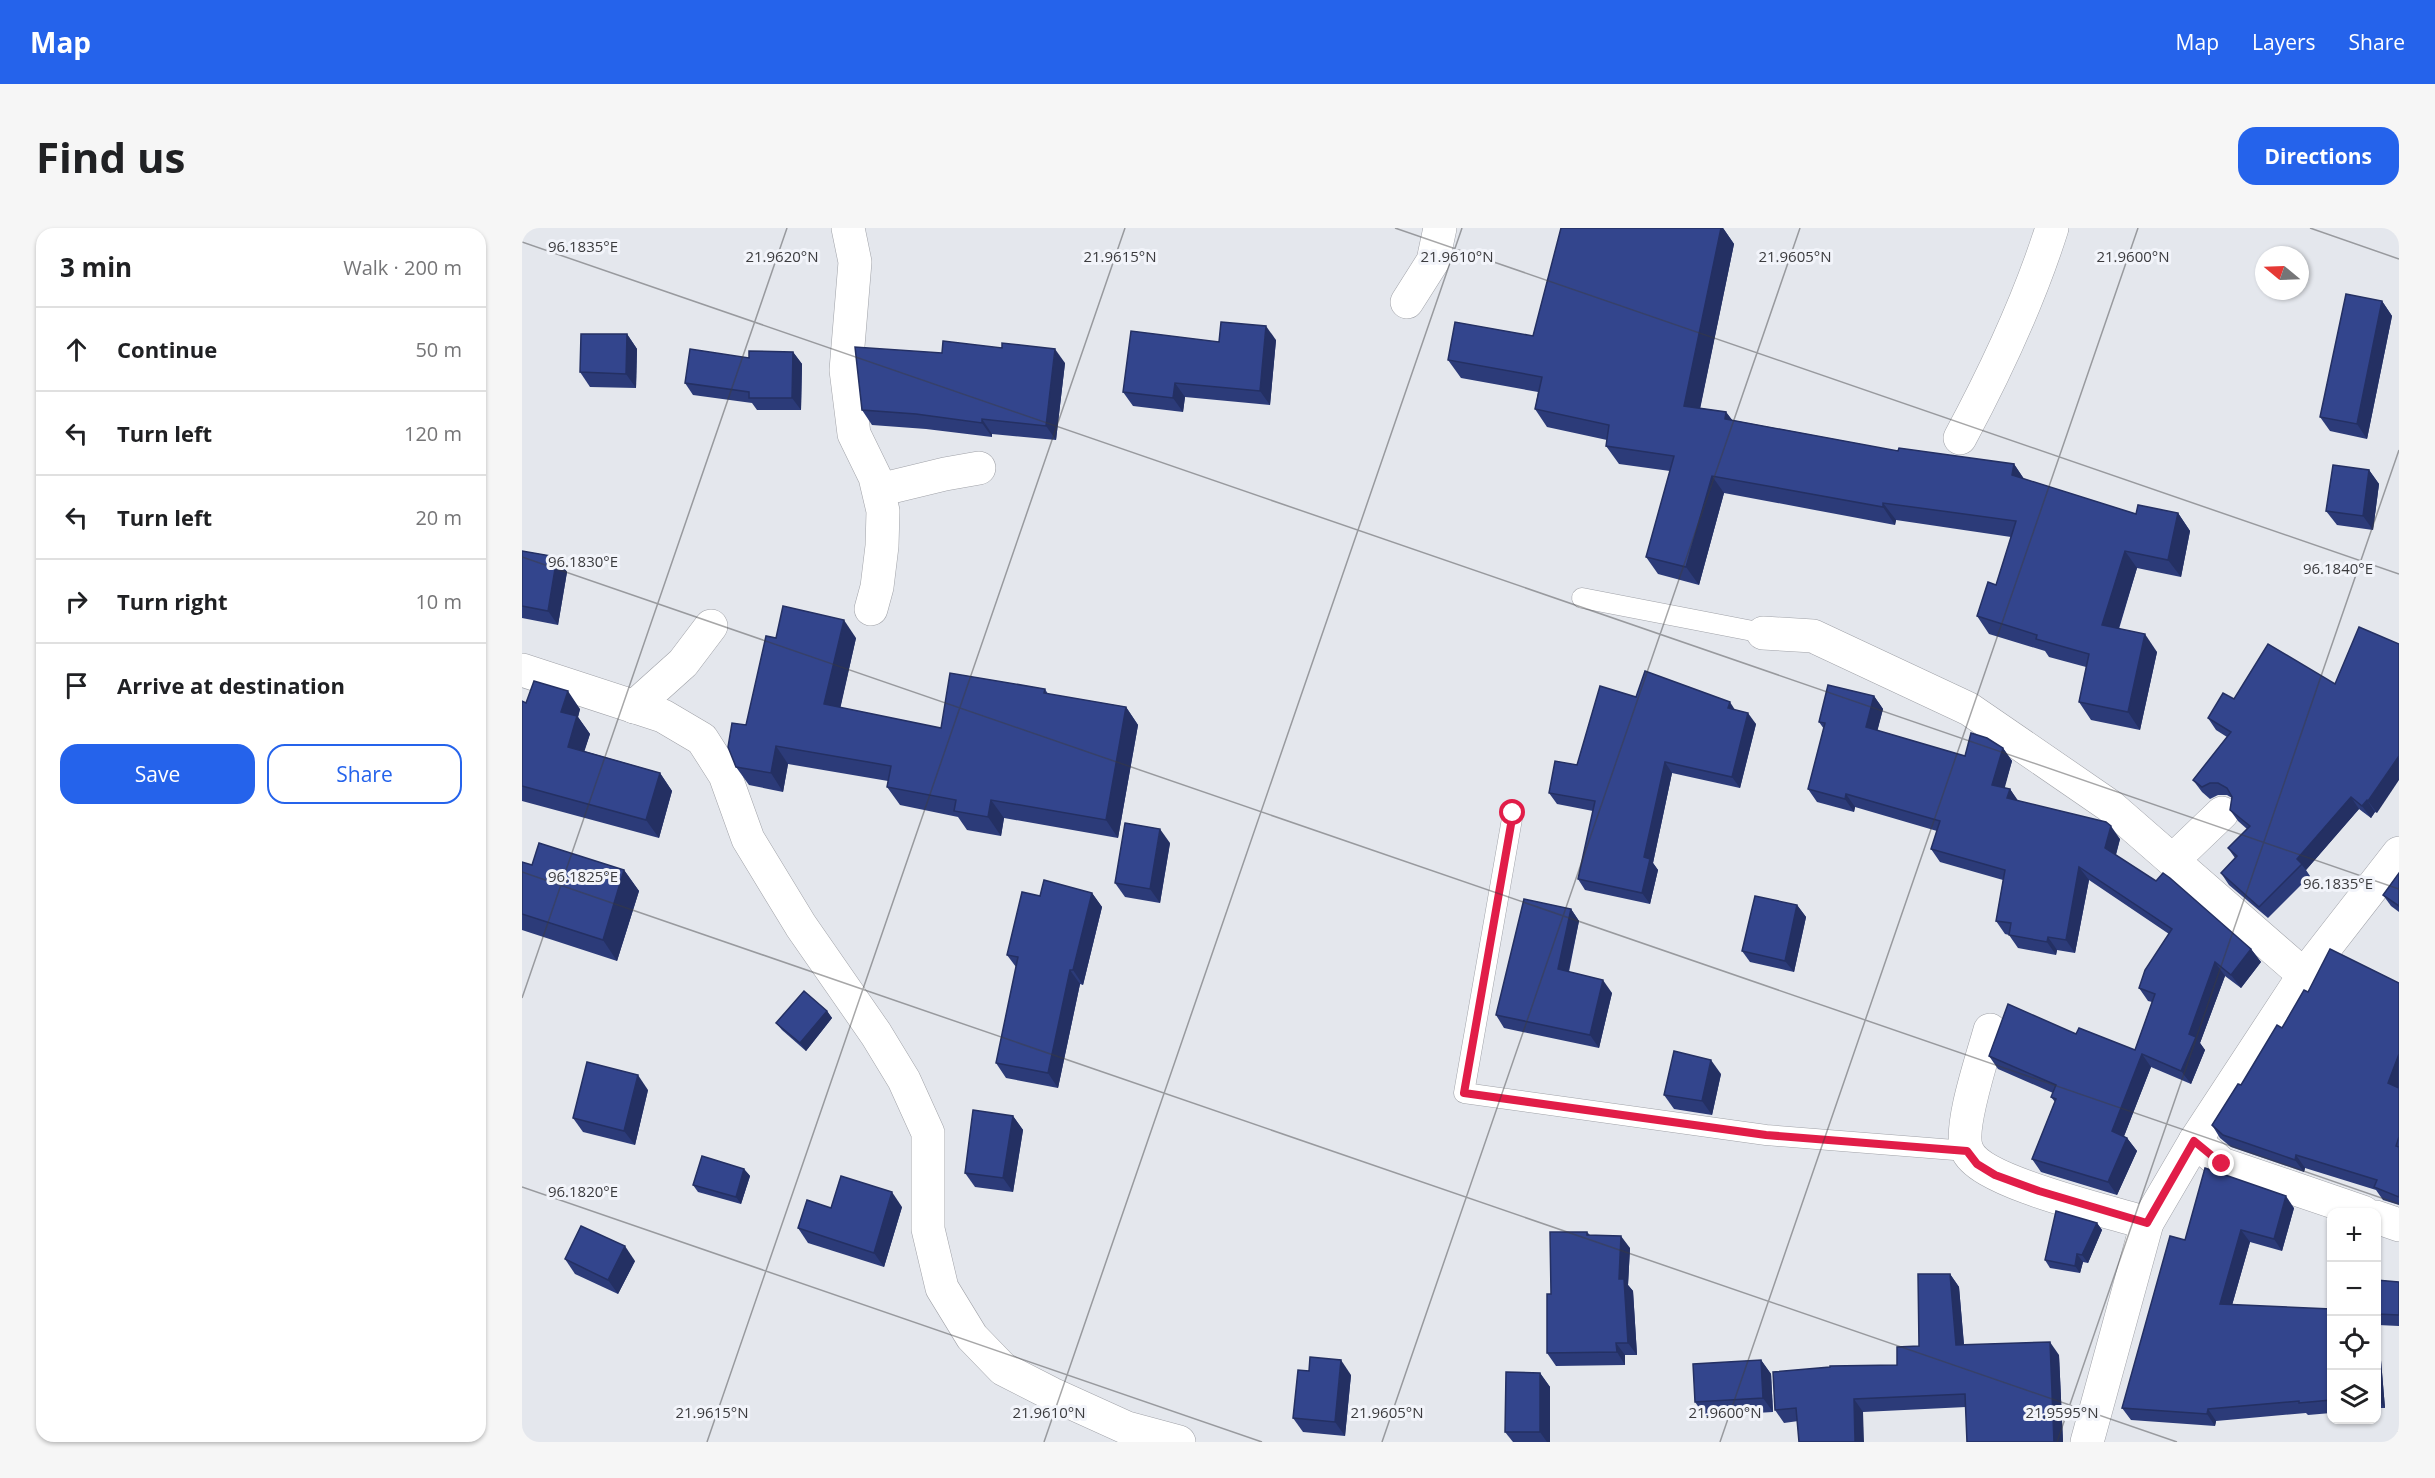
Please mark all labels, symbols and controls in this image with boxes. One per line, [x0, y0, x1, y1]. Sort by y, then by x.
text: Map [30, 23, 91, 61]
text: Map [2176, 28, 2219, 56]
text: Layers [2252, 28, 2316, 56]
text: Share [2349, 28, 2405, 56]
button: Directions [2238, 127, 2399, 185]
text: Find us [36, 128, 185, 185]
text: 96.1835°E [548, 236, 618, 256]
text: 21.9620°N [745, 246, 819, 266]
text: 21.9615°N [1083, 246, 1157, 266]
text: 21.9610°N [1420, 246, 1494, 266]
text: 21.9605°N [1758, 246, 1832, 266]
text: 21.9600°N [2096, 246, 2170, 266]
north arrow [2255, 246, 2309, 300]
text: 3 min [60, 249, 132, 285]
text: Walk · 200 m [343, 254, 462, 281]
icon: ahead [60, 333, 93, 366]
text: Continue [117, 334, 217, 364]
text: 50 m [415, 336, 462, 363]
icon: left [60, 417, 93, 450]
text: Turn left [117, 418, 212, 448]
text: 120 m [404, 420, 462, 447]
icon: left [60, 501, 93, 534]
text: Turn left [117, 502, 212, 532]
text: 20 m [415, 504, 462, 531]
text: 96.1830°E [548, 551, 618, 571]
text: 96.1840°E [2303, 558, 2373, 578]
icon: right [60, 585, 93, 618]
text: Turn right [117, 586, 228, 616]
text: 10 m [415, 588, 462, 615]
icon: arrive [60, 669, 93, 702]
text: Arrive at destination [117, 670, 345, 700]
button: Save [60, 744, 255, 804]
button: Share [267, 744, 462, 804]
route start [1499, 799, 1525, 825]
text: 96.1825°E [548, 866, 618, 886]
text: 96.1835°E [2303, 873, 2373, 893]
route end [2208, 1150, 2234, 1176]
text: 96.1820°E [548, 1181, 618, 1201]
map controls [2327, 1208, 2381, 1424]
button: + [2327, 1208, 2381, 1262]
button: − [2327, 1262, 2381, 1316]
button: locate [2327, 1316, 2381, 1370]
button: layers [2327, 1370, 2381, 1424]
text: 21.9615°N [675, 1402, 749, 1422]
text: 21.9610°N [1012, 1402, 1086, 1422]
text: 21.9605°N [1350, 1402, 1424, 1422]
text: 21.9600°N [1688, 1402, 1762, 1422]
text: 21.9595°N [2025, 1402, 2099, 1422]

